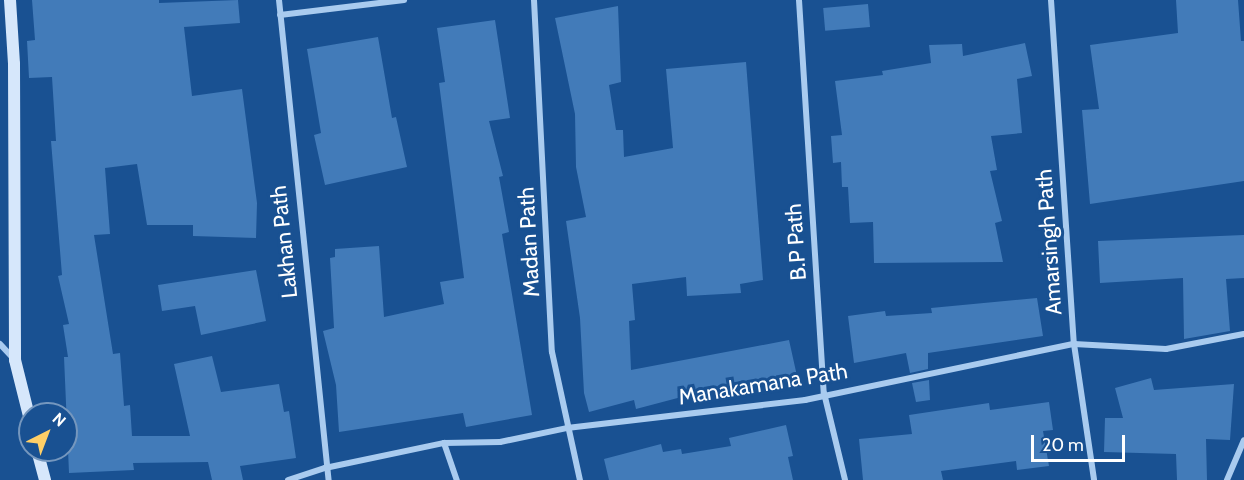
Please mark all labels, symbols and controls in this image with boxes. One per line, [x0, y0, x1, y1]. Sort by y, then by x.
street label: Amarsingh Path [1031, 168, 1067, 316]
street label: Lakhan Path [265, 184, 303, 300]
street label: Madan Path [513, 186, 545, 298]
street label: B.P Path [780, 203, 812, 281]
street label: Manakamana Path [676, 358, 850, 410]
north arrow [18, 402, 78, 462]
text: N [48, 409, 70, 431]
scale bar [1034, 423, 1128, 461]
text: 20 m [1042, 434, 1084, 456]

